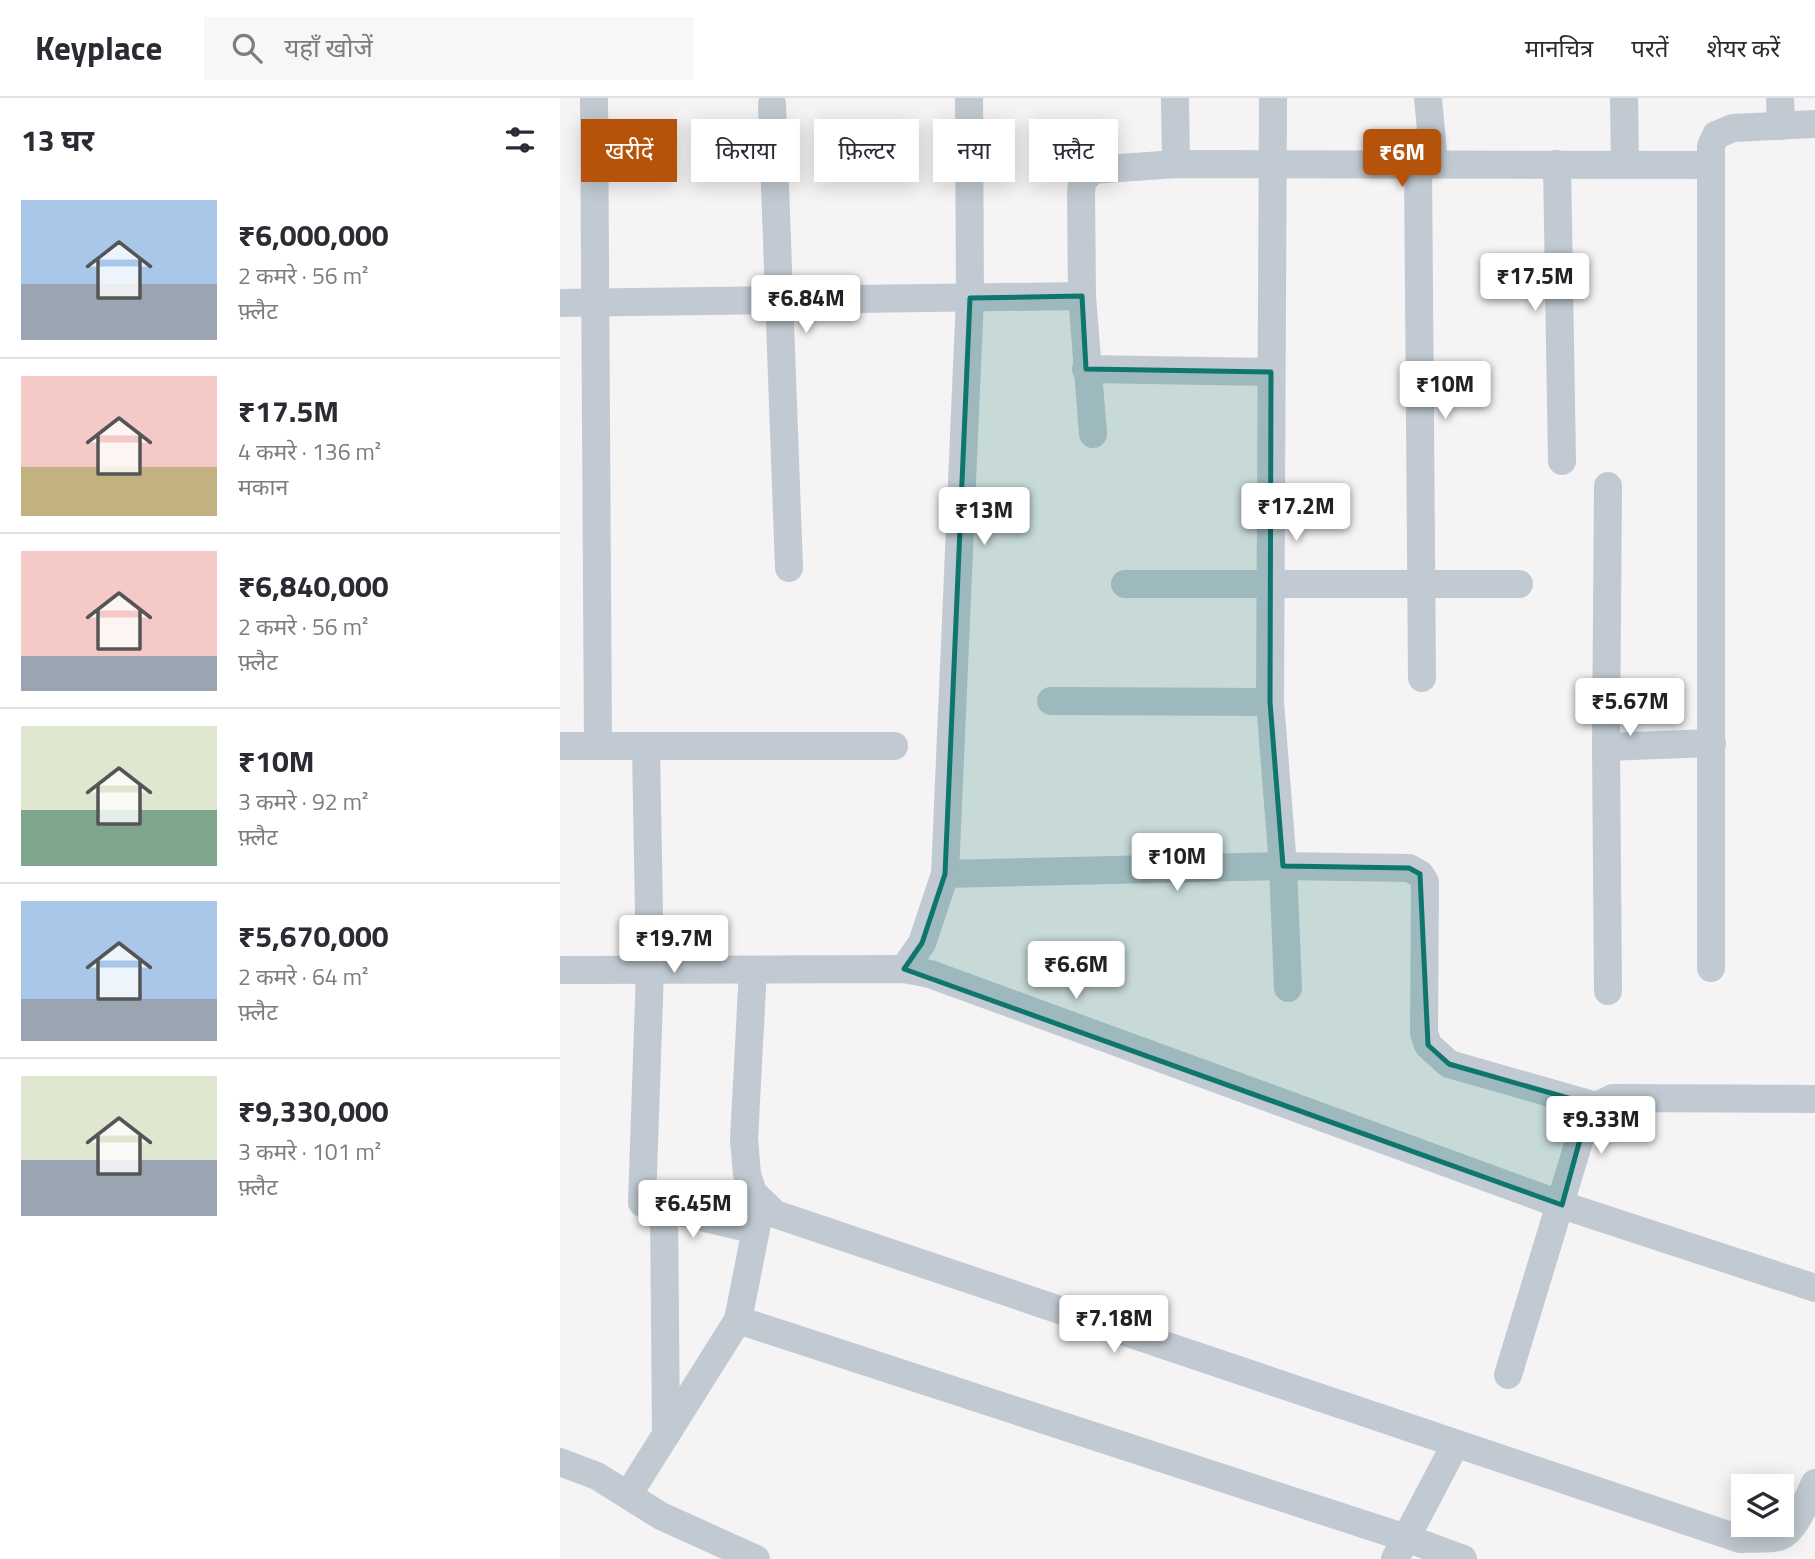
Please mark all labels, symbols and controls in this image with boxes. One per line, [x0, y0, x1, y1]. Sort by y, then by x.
search box [204, 17, 694, 80]
text: Keyplace [35, 23, 162, 73]
text: यहाँ खोजें [284, 28, 373, 67]
icon: search [228, 29, 266, 67]
text: मानचित्र [1525, 30, 1593, 66]
text: परतें [1631, 30, 1668, 66]
text: शेयर करें [1706, 30, 1780, 66]
text: 13 घर [21, 117, 94, 163]
chip: खरीदें [581, 119, 677, 182]
chip: किराया [691, 119, 800, 182]
chip: फ़िल्टर [814, 119, 919, 182]
chip: नया [933, 119, 1015, 182]
chip: फ़्लैट [1029, 119, 1118, 182]
icon: filters [501, 121, 539, 159]
pin: ₹6M [1368, 130, 1436, 189]
text: ₹6M [1379, 134, 1425, 169]
text: ₹6,000,000 [238, 212, 389, 258]
icon: home [77, 228, 161, 312]
pin: ₹17.5M [1478, 254, 1592, 313]
text: 2 कमरे · 56 m² [238, 258, 368, 293]
text: ₹17.5M [1496, 258, 1574, 293]
pin: ₹6.84M [749, 275, 863, 335]
text: ₹6.84M [767, 280, 845, 315]
text: फ़्लैट [238, 293, 278, 328]
pin: ₹10M [1404, 362, 1486, 421]
text: ₹10M [1416, 366, 1474, 401]
text: ₹17.5M [238, 388, 339, 434]
icon: home [77, 404, 161, 488]
text: 4 कमरे · 136 m² [238, 434, 381, 469]
text: मकान [238, 469, 288, 504]
pin: ₹17.2M [1239, 484, 1353, 543]
pin: ₹13M [943, 488, 1025, 547]
text: ₹17.2M [1257, 488, 1335, 523]
text: ₹13M [955, 492, 1013, 527]
text: ₹6,840,000 [238, 563, 389, 609]
icon: home [77, 579, 161, 663]
text: 2 कमरे · 56 m² [238, 609, 368, 644]
text: फ़्लैट [238, 644, 278, 679]
pin: ₹5.67M [1573, 678, 1687, 738]
text: ₹5.67M [1591, 683, 1669, 718]
text: ₹10M [238, 738, 315, 784]
icon: home [77, 754, 161, 838]
text: 3 कमरे · 92 m² [238, 784, 368, 819]
text: फ़्लैट [238, 819, 278, 854]
pin: ₹10M [1136, 834, 1218, 893]
text: ₹10M [1148, 838, 1206, 873]
text: ₹5,670,000 [238, 913, 389, 959]
pin: ₹19.7M [617, 916, 731, 975]
text: ₹19.7M [635, 920, 713, 955]
icon: home [77, 929, 161, 1013]
pin: ₹6.6M [1027, 942, 1125, 1001]
text: ₹6.6M [1044, 946, 1108, 981]
text: 2 कमरे · 64 m² [238, 959, 368, 994]
text: फ़्लैट [238, 994, 278, 1029]
text: ₹9,330,000 [238, 1088, 389, 1134]
pin: ₹9.33M [1544, 1096, 1658, 1156]
text: ₹9.33M [1562, 1101, 1640, 1136]
icon: home [77, 1104, 161, 1188]
text: 3 कमरे · 101 m² [238, 1134, 381, 1169]
text: फ़्लैट [238, 1169, 278, 1204]
pin: ₹6.45M [636, 1180, 750, 1240]
text: ₹6.45M [654, 1185, 732, 1220]
pin: ₹7.18M [1057, 1296, 1171, 1355]
text: ₹7.18M [1075, 1300, 1153, 1335]
map controls [1731, 1474, 1794, 1537]
button: layers [1731, 1474, 1794, 1537]

